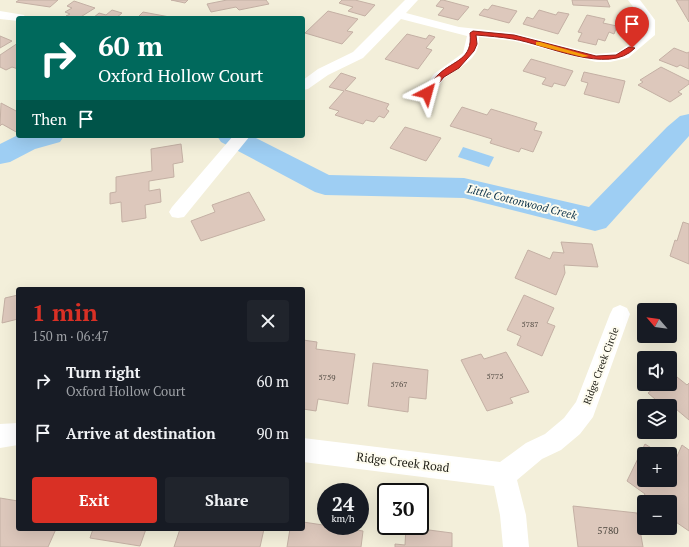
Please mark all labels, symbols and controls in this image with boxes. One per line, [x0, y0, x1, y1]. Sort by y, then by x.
pin [615, 7.0, 649, 48]
icon: arrive [621, 13, 643, 35]
text: 60 m [98, 27, 163, 64]
icon: right [32, 32, 84, 84]
text: Oxford Hollow Court [98, 63, 264, 87]
position arrow [406, 72, 448, 114]
icon: arrive [75, 108, 97, 130]
text: Then [32, 109, 67, 129]
water label: Little Cottonwood Creek [465, 181, 579, 223]
text: 1 min [32, 296, 98, 328]
button: close [247, 300, 289, 342]
north arrow [637, 303, 677, 343]
map controls [637, 303, 677, 535]
house number: 5787 [521, 319, 539, 329]
street label: Ridge Creek Circle [580, 326, 622, 406]
text: 150 m · 06:47 [32, 327, 109, 345]
button: sound [637, 351, 677, 391]
text: Turn right [66, 362, 141, 382]
icon: right [32, 370, 54, 392]
text: 60 m [256, 371, 289, 391]
house number: 5775 [486, 371, 504, 381]
house number: 5759 [318, 372, 336, 382]
house number: 5767 [390, 379, 408, 389]
text: Oxford Hollow Court [66, 382, 186, 400]
button: layers [637, 399, 677, 439]
icon: arrive [32, 422, 54, 444]
text: Arrive at destination [66, 423, 216, 443]
text: 90 m [256, 423, 289, 443]
button: + [637, 447, 677, 487]
street label: Ridge Creek Road [356, 449, 451, 475]
button: Exit [32, 477, 157, 523]
button: Share [165, 477, 289, 523]
speed limit sign: 30 [377, 483, 429, 535]
text: 24 [332, 490, 354, 517]
button: − [637, 495, 677, 535]
text: km/h [331, 512, 355, 525]
house number: 5780 [597, 524, 619, 537]

